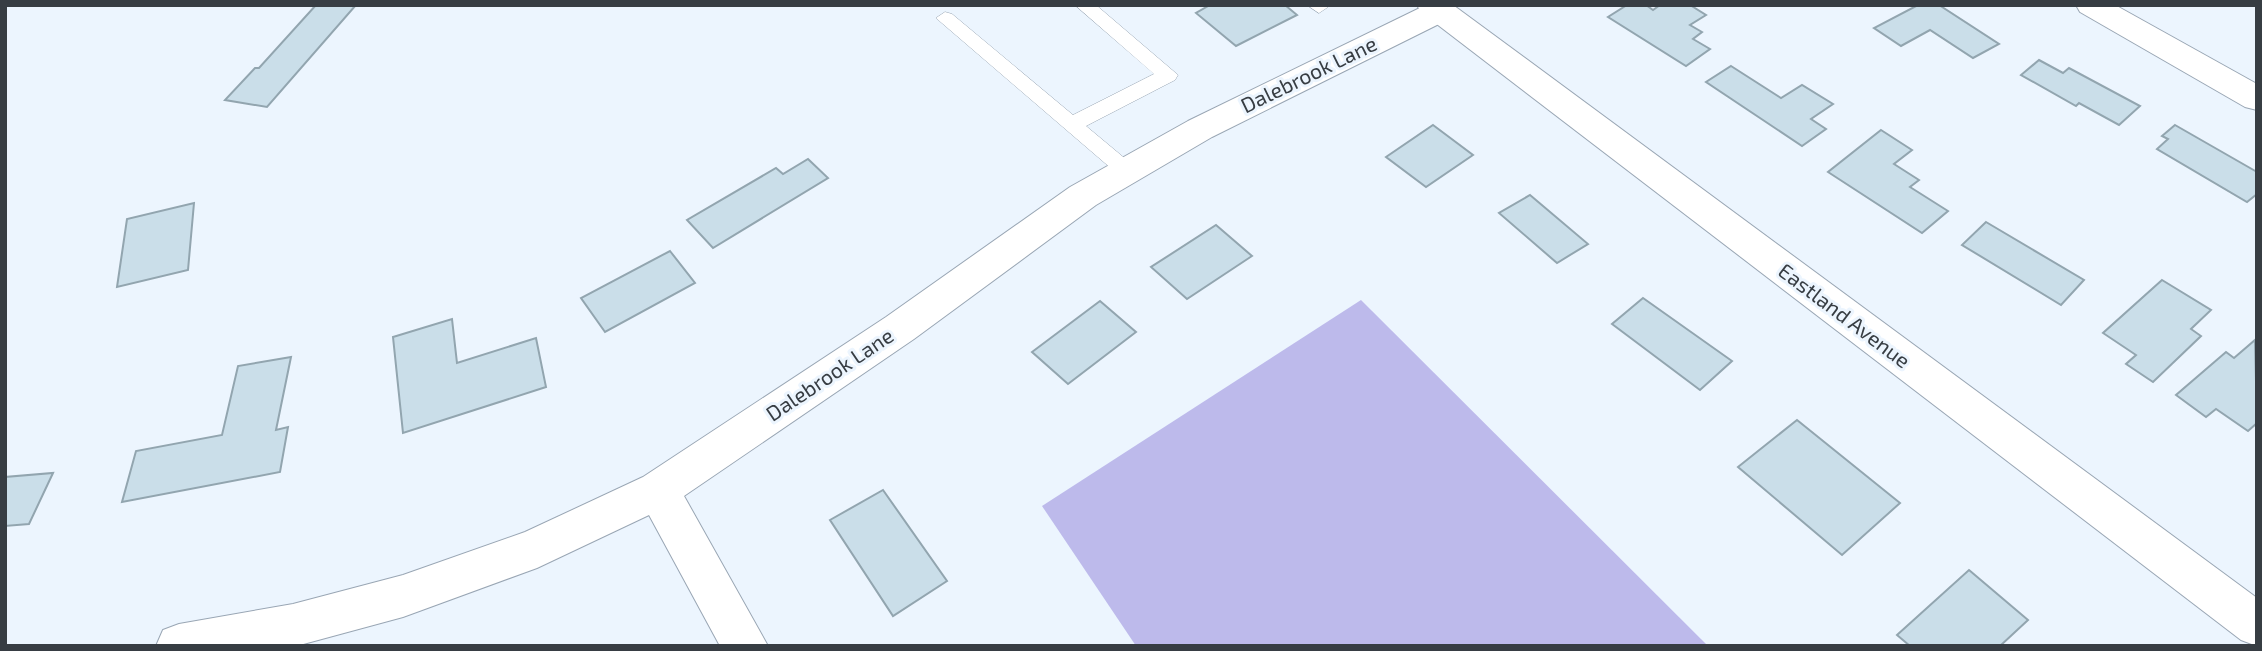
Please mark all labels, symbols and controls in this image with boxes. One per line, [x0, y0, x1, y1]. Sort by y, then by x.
street label: Dalebrook Lane [1236, 30, 1380, 117]
street label: Eastland Avenue [1774, 257, 1916, 372]
street label: Dalebrook Lane [761, 322, 897, 425]

